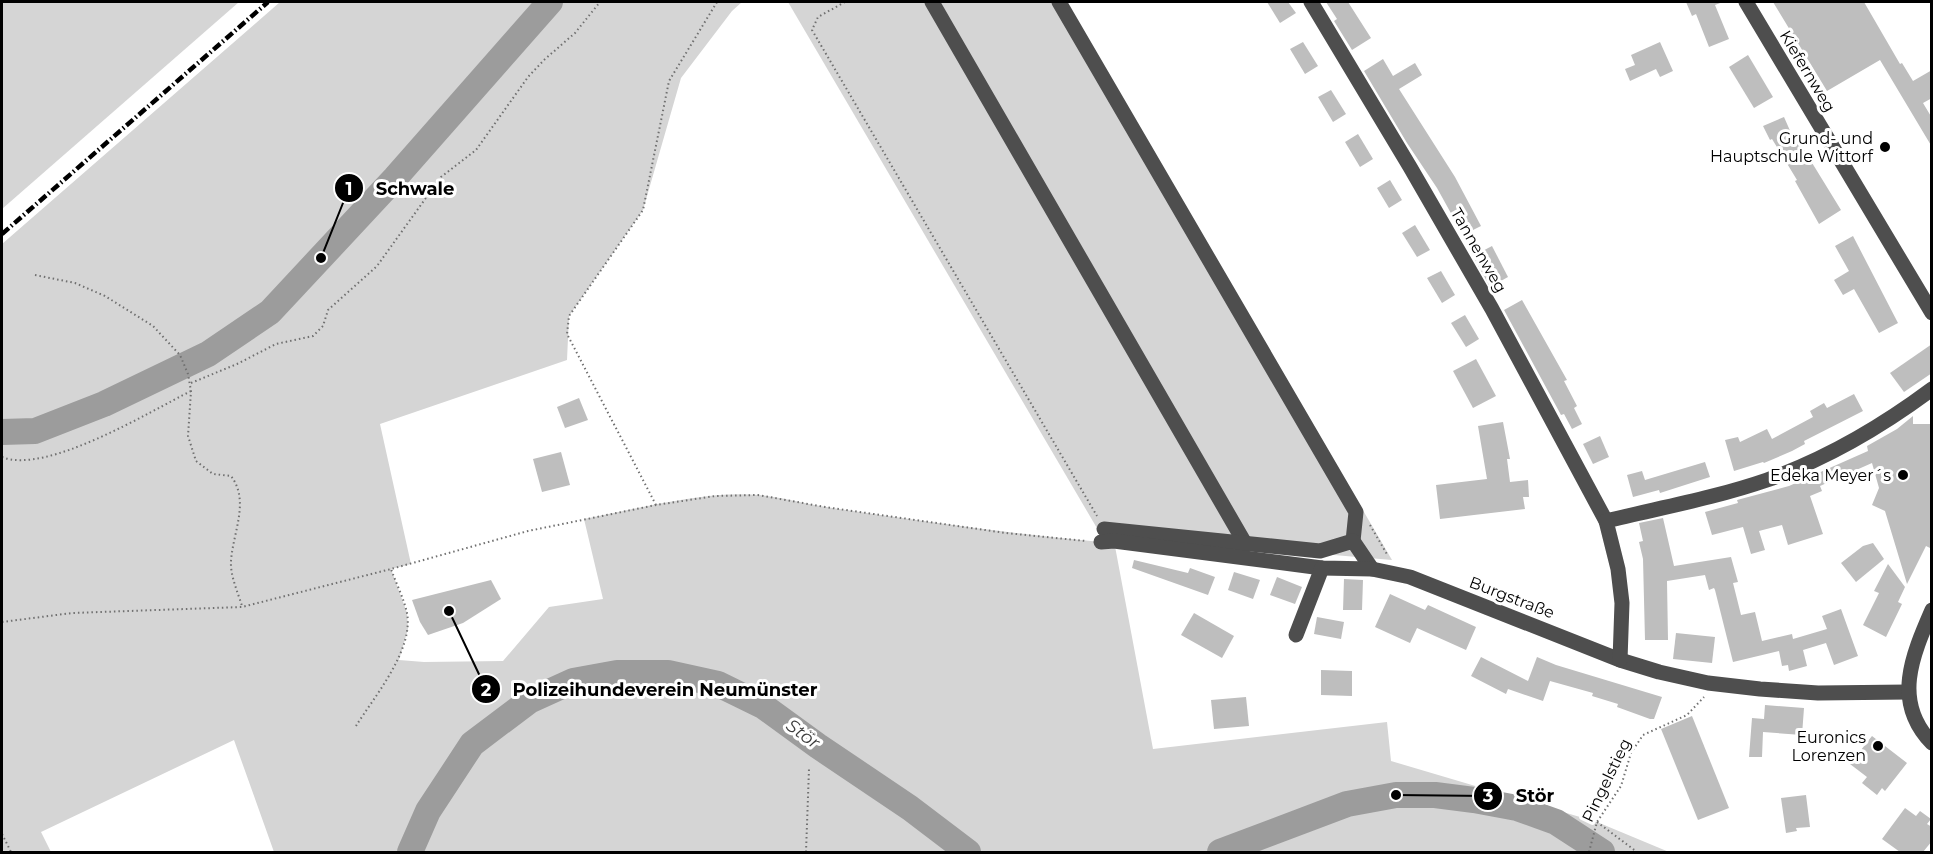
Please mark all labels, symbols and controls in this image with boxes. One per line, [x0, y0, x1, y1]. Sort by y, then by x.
street label: Kiefernweg [1776, 27, 1839, 115]
place label: Grund- und Hauptschule Wittorf [1710, 129, 1874, 166]
marker: Grund- und Hauptschule Wittorf [1878, 140, 1892, 154]
callout: Schwale [334, 170, 467, 206]
text: 1 [345, 178, 353, 200]
text: Schwale [376, 178, 454, 200]
street label: Tannenweg [1447, 205, 1510, 296]
place label: Edeka Meyer´s [1770, 466, 1891, 485]
marker: Edeka Meyer´s [1896, 468, 1910, 482]
street label: Burgstraße [1466, 572, 1557, 622]
callout: Polizeihundeverein Neumünster [471, 671, 830, 707]
text: 2 [481, 679, 492, 701]
text: Polizeihundeverein Neumünster [513, 679, 818, 701]
water label: Stör [782, 714, 825, 754]
place label: Euronics Lorenzen [1791, 728, 1866, 765]
street label: Pingelstieg [1578, 735, 1635, 825]
marker: Euronics Lorenzen [1871, 739, 1885, 753]
callout: Stör [1473, 778, 1566, 814]
text: 3 [1482, 785, 1494, 807]
text: Stör [1516, 785, 1555, 807]

